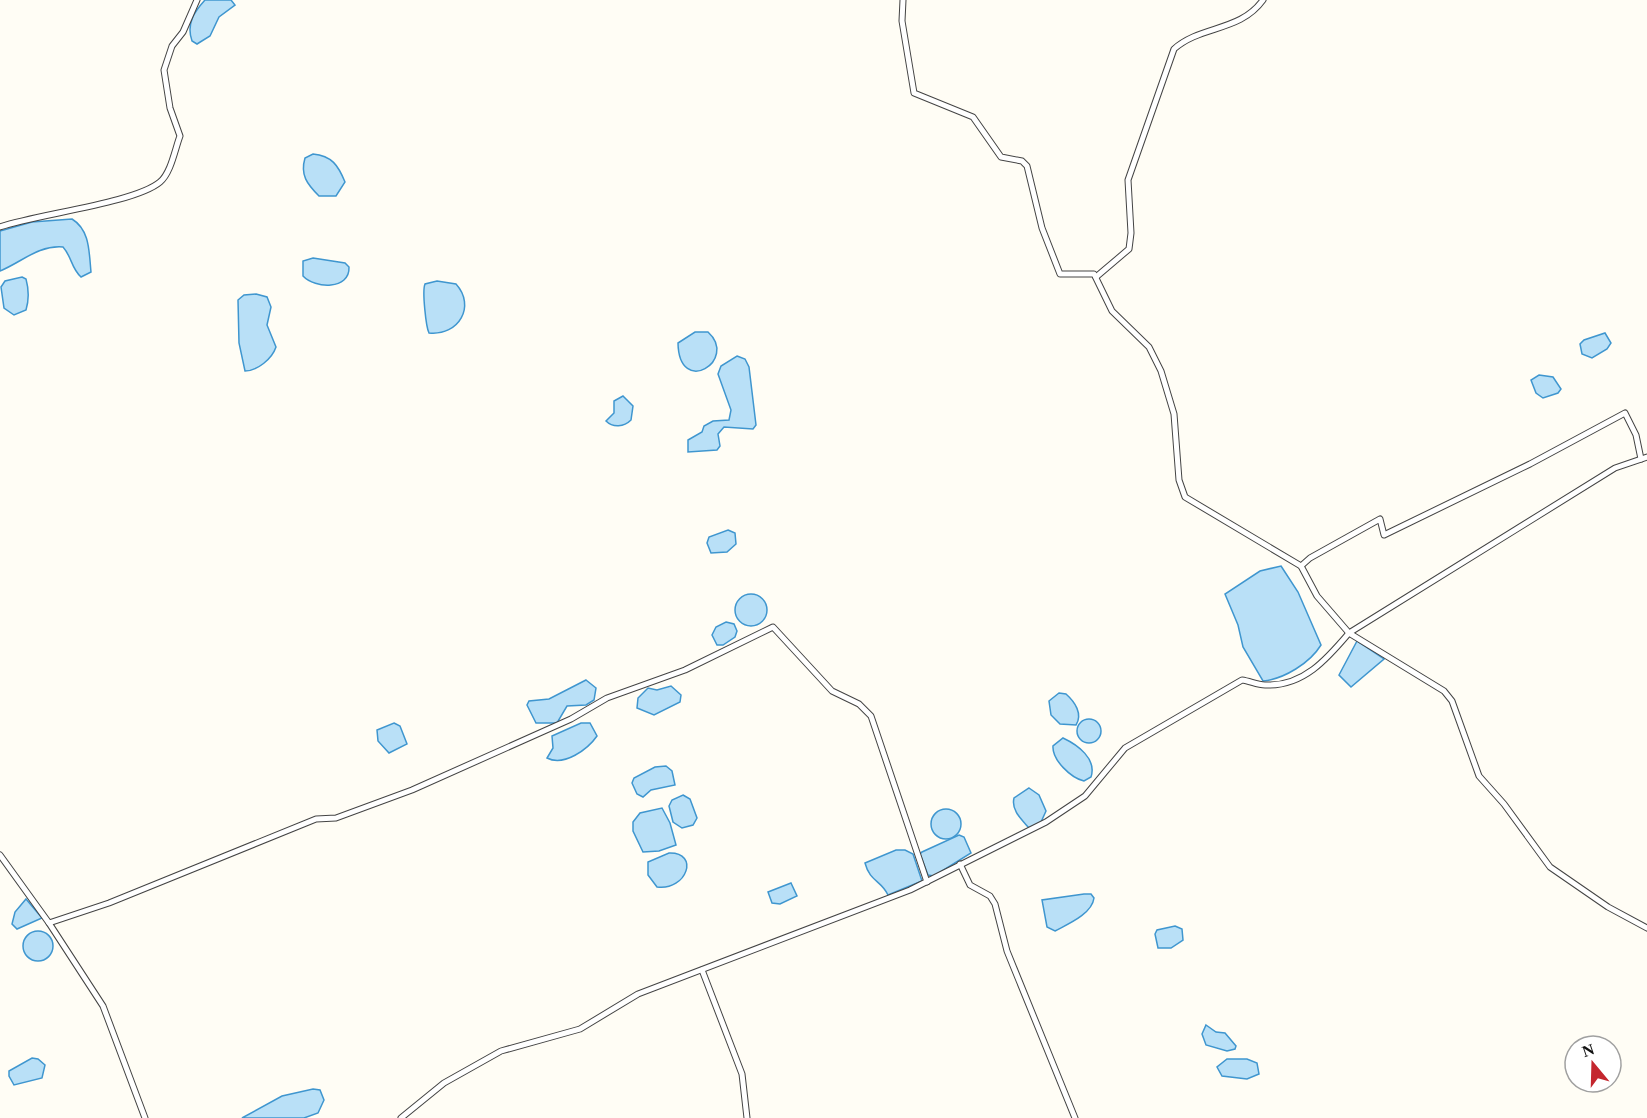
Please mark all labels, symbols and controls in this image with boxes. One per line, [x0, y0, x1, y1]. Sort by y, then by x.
north arrow [1563, 1034, 1623, 1094]
text: N [1580, 1040, 1597, 1060]

